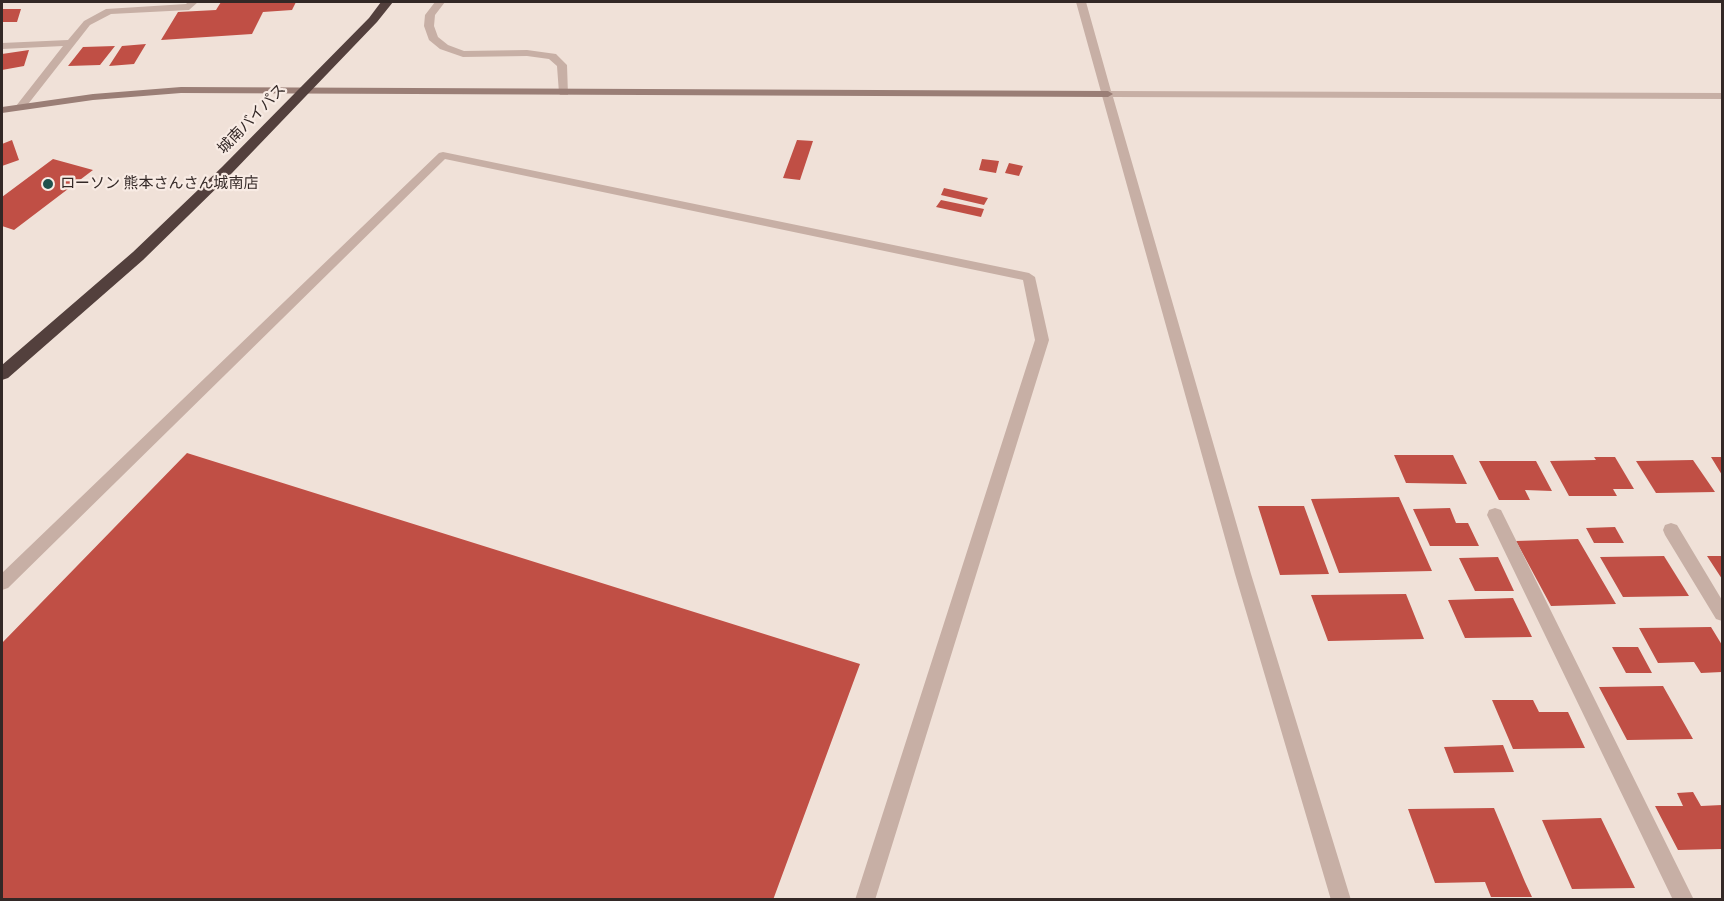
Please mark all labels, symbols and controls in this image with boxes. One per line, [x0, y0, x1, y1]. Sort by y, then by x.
street label: 城南バイパス [214, 80, 290, 158]
place label: ローソン 熊本さんさん城南店 [60, 175, 259, 193]
marker: ローソン 熊本さんさん城南店 [41, 177, 55, 191]

